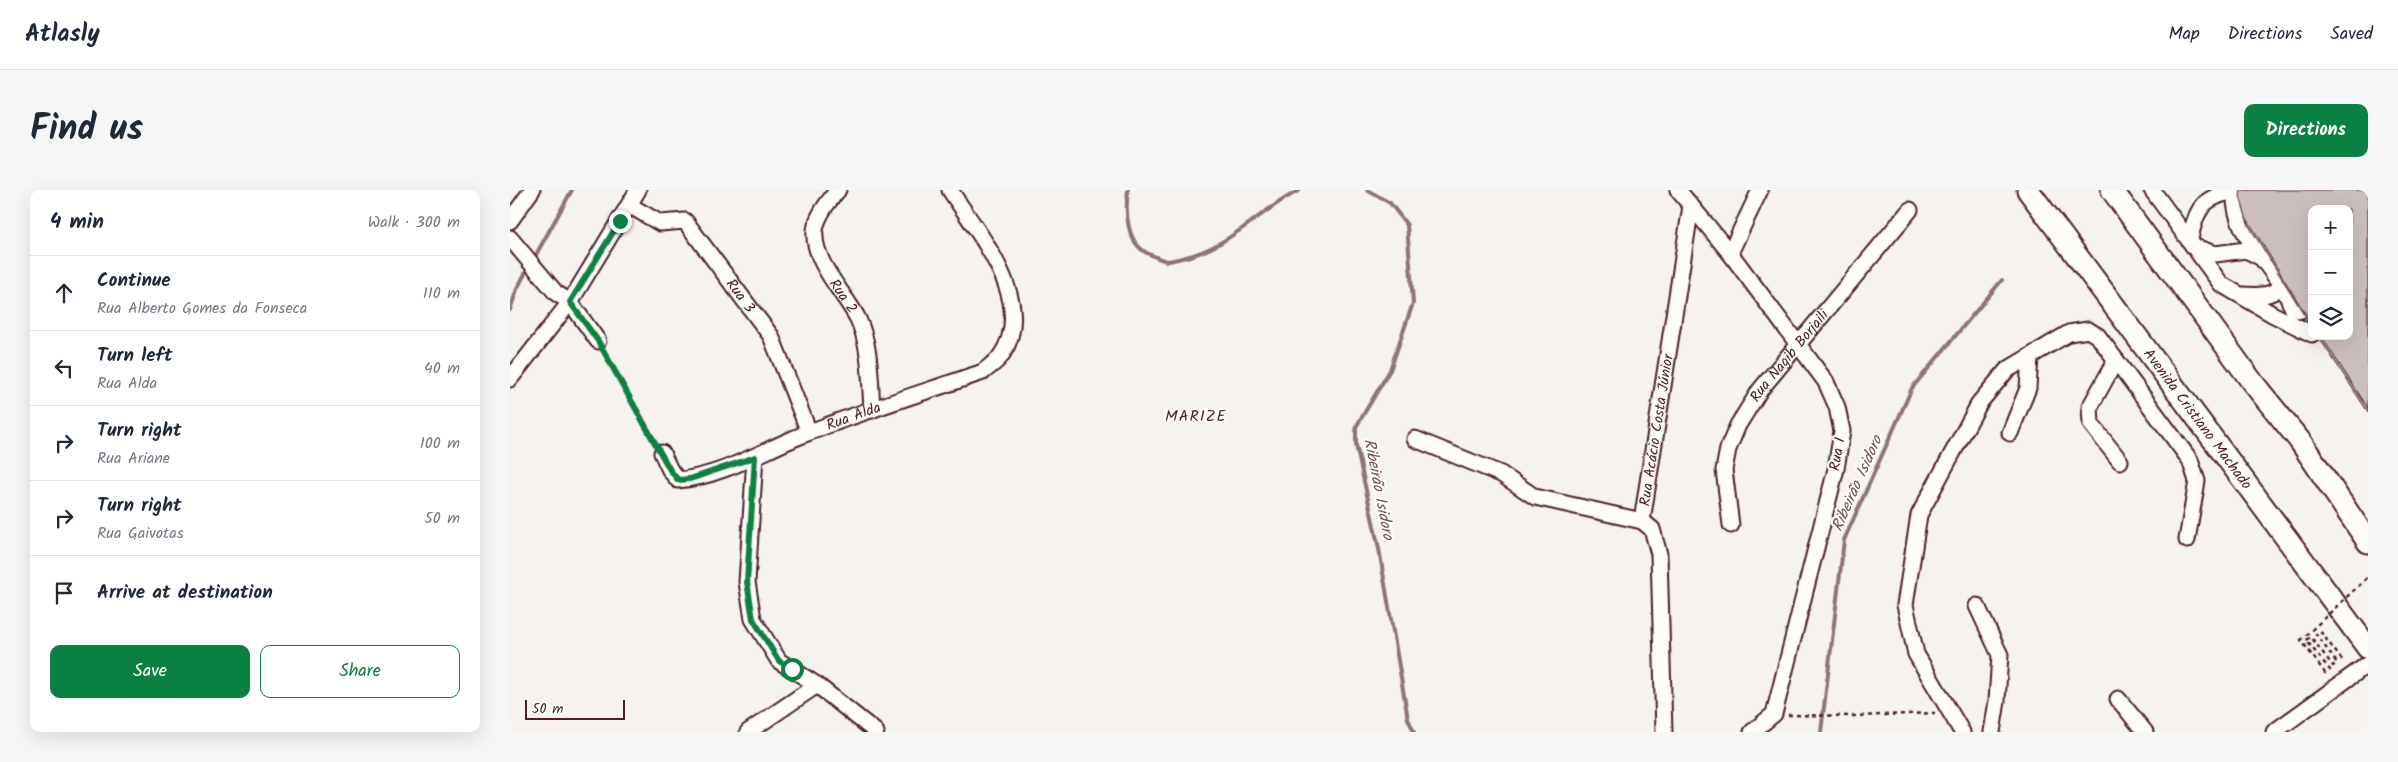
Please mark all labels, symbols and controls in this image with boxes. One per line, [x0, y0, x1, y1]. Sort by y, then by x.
text: Atlasly [25, 15, 100, 54]
text: Map [2168, 20, 2200, 49]
text: Directions [2228, 20, 2302, 49]
text: Saved [2330, 20, 2373, 49]
text: Find us [30, 102, 143, 158]
button: Directions [2244, 104, 2368, 157]
map controls [2308, 205, 2353, 340]
button: + [2308, 205, 2353, 250]
text: 4 min [50, 206, 104, 239]
text: Walk · 300 m [368, 210, 460, 235]
route end [609, 210, 632, 233]
button: − [2308, 250, 2353, 295]
text: Continue [97, 266, 170, 296]
street label: Rua 3 [719, 274, 761, 319]
street label: Rua 2 [822, 274, 863, 319]
icon: ahead [50, 279, 78, 307]
text: 110 m [423, 281, 460, 306]
button: layers [2308, 295, 2353, 340]
text: Rua Alberto Gomes da Fonseca [97, 296, 307, 321]
street label: Rua Nagib Borjaili [1744, 304, 1836, 407]
text: Turn left [97, 341, 172, 371]
street label: Avenida Cristiano Machado [2137, 344, 2258, 495]
street label: Rua Acácio Costa Júnior [1633, 351, 1681, 508]
icon: left [50, 354, 78, 382]
text: 40 m [424, 356, 460, 381]
text: Rua Alda [97, 371, 157, 396]
street label: Rua Alda [823, 396, 884, 438]
district label: MARIZE [1165, 404, 1227, 429]
text: Turn right [97, 416, 182, 446]
icon: right [50, 429, 78, 457]
water label: Ribeirão Isidoro [1825, 430, 1890, 535]
text: 100 m [420, 431, 460, 456]
street label: Rua 1 [1823, 435, 1853, 473]
water label: Ribeirão Isidoro [1356, 437, 1401, 544]
text: Rua Ariane [97, 446, 170, 471]
text: Turn right [97, 491, 182, 521]
icon: right [50, 504, 78, 532]
text: 50 m [424, 506, 460, 531]
text: Rua Gaivotas [97, 521, 184, 546]
text: Arrive at destination [97, 578, 273, 608]
icon: arrive [50, 579, 78, 607]
button: Save [50, 645, 250, 698]
button: Share [260, 645, 460, 698]
route start [781, 658, 804, 681]
scale bar [525, 697, 625, 720]
text: 50 m [532, 698, 563, 720]

